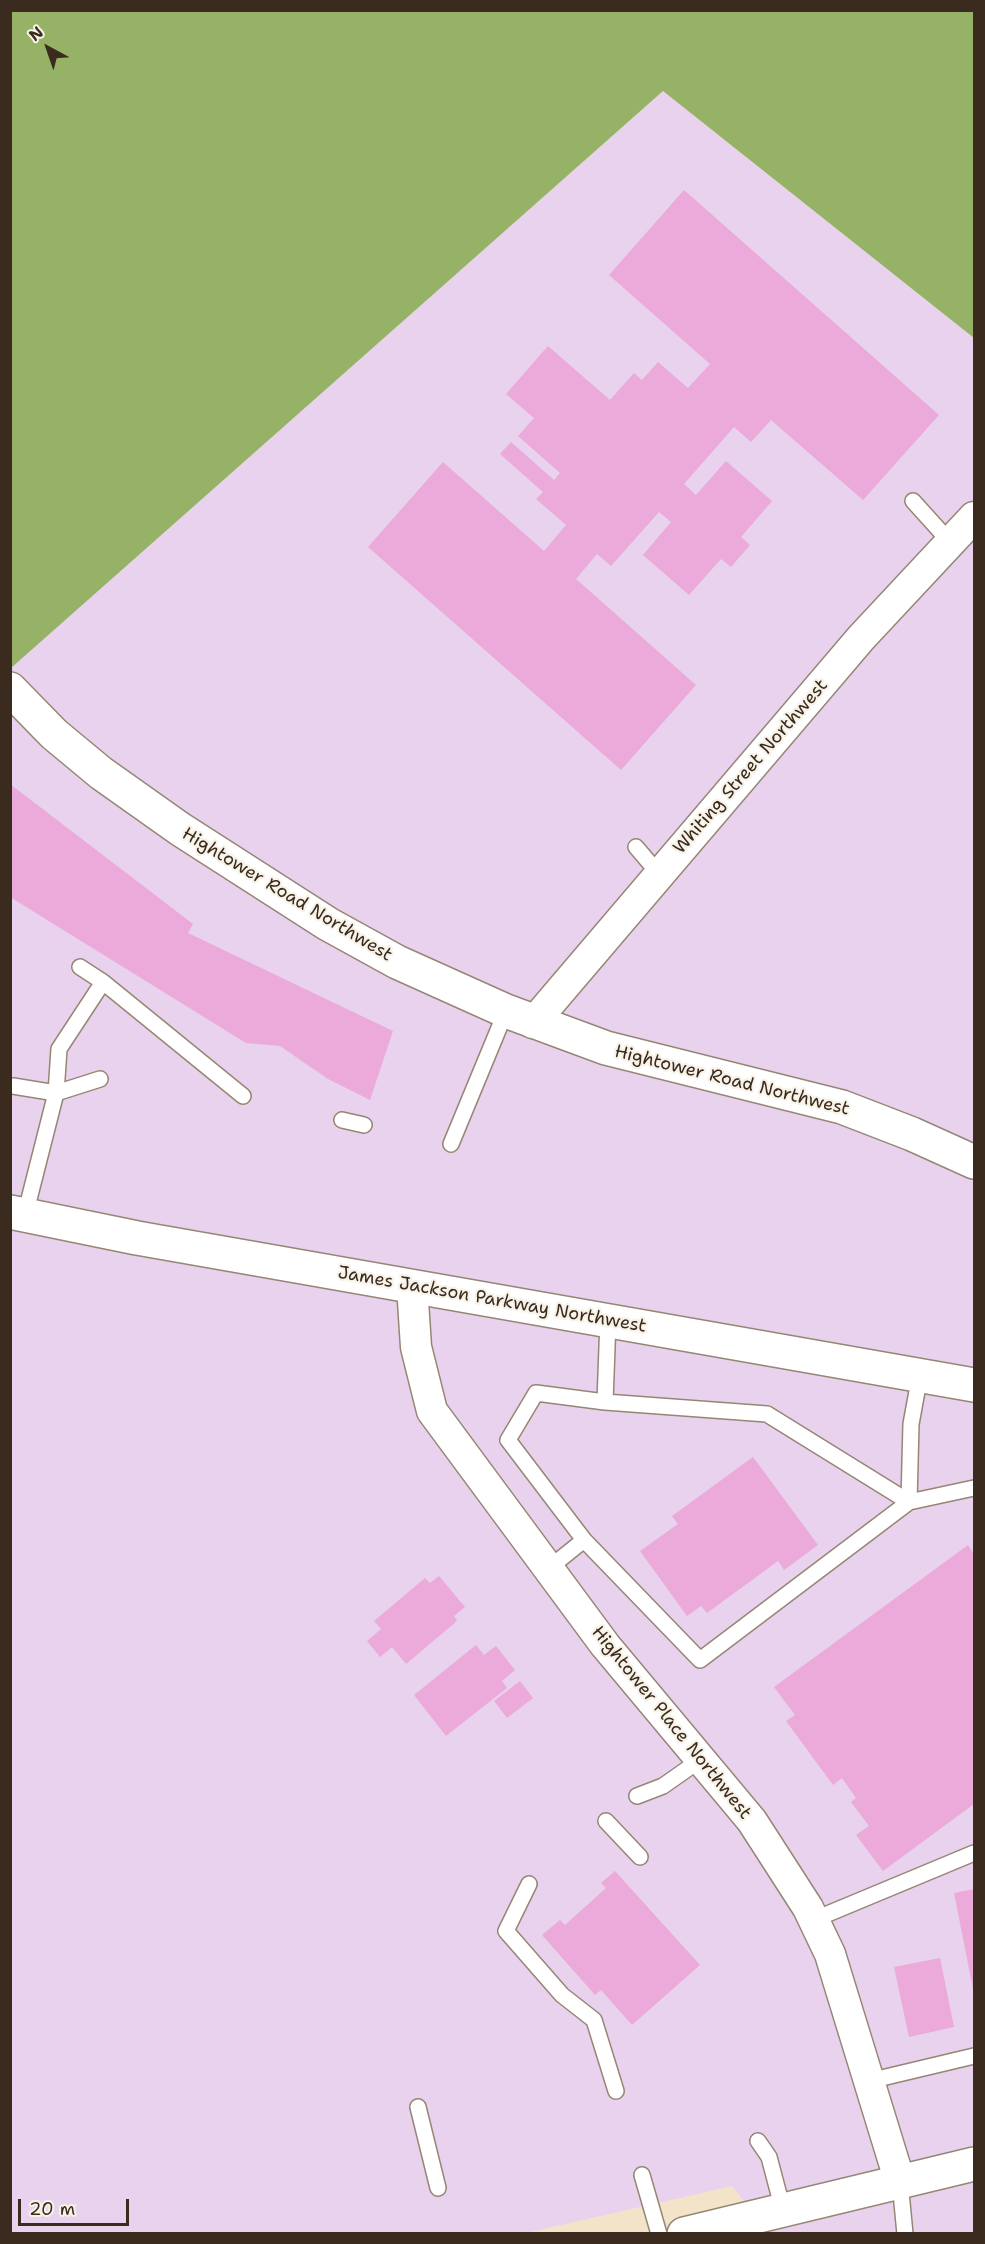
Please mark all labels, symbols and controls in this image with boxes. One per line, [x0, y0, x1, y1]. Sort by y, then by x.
north arrow [18, 18, 78, 78]
text: N [24, 22, 48, 46]
street label: Whiting Street Northwest [669, 675, 833, 859]
street label: Hightower Road Northwest [178, 824, 396, 966]
street label: Hightower Road Northwest [612, 1041, 852, 1121]
street label: James Jackson Parkway Northwest [336, 1262, 648, 1338]
street label: Hightower Place Northwest [586, 1622, 756, 1824]
scale bar [21, 2187, 132, 2225]
text: 20 m [29, 2197, 75, 2221]

